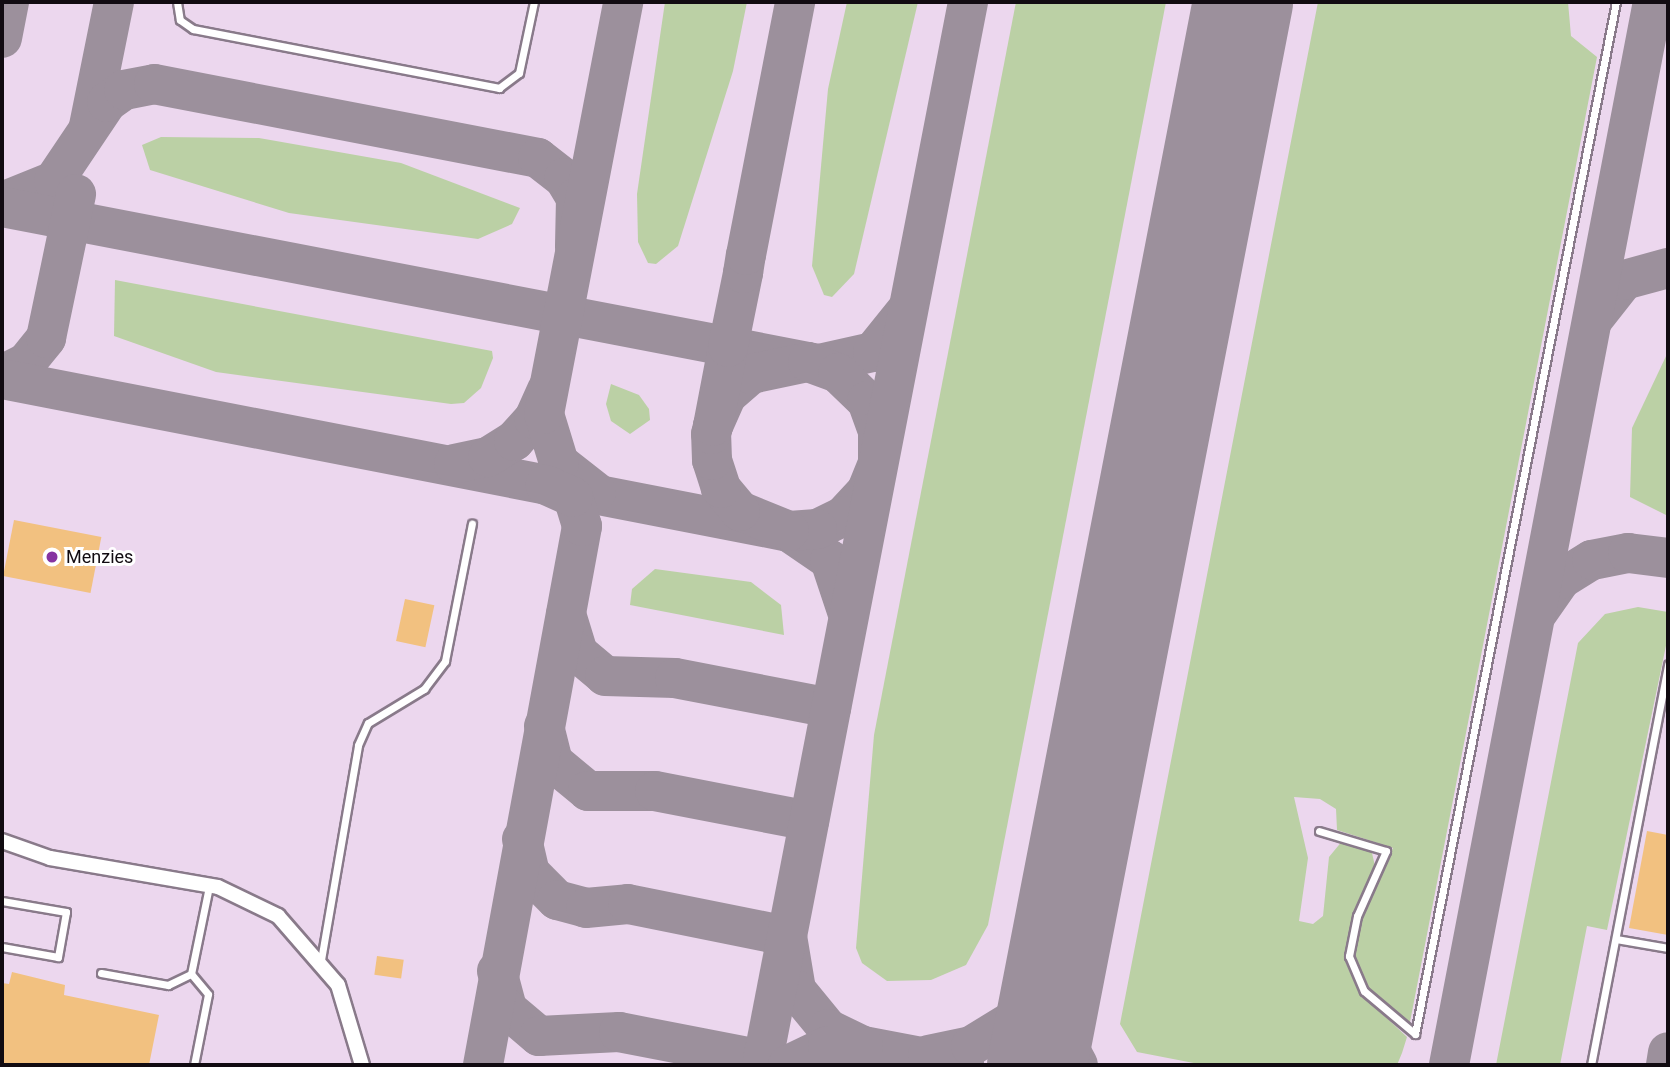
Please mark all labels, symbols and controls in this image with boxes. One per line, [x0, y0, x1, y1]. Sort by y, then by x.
place label: Menzies [66, 546, 133, 568]
marker: Menzies [44, 549, 60, 565]

